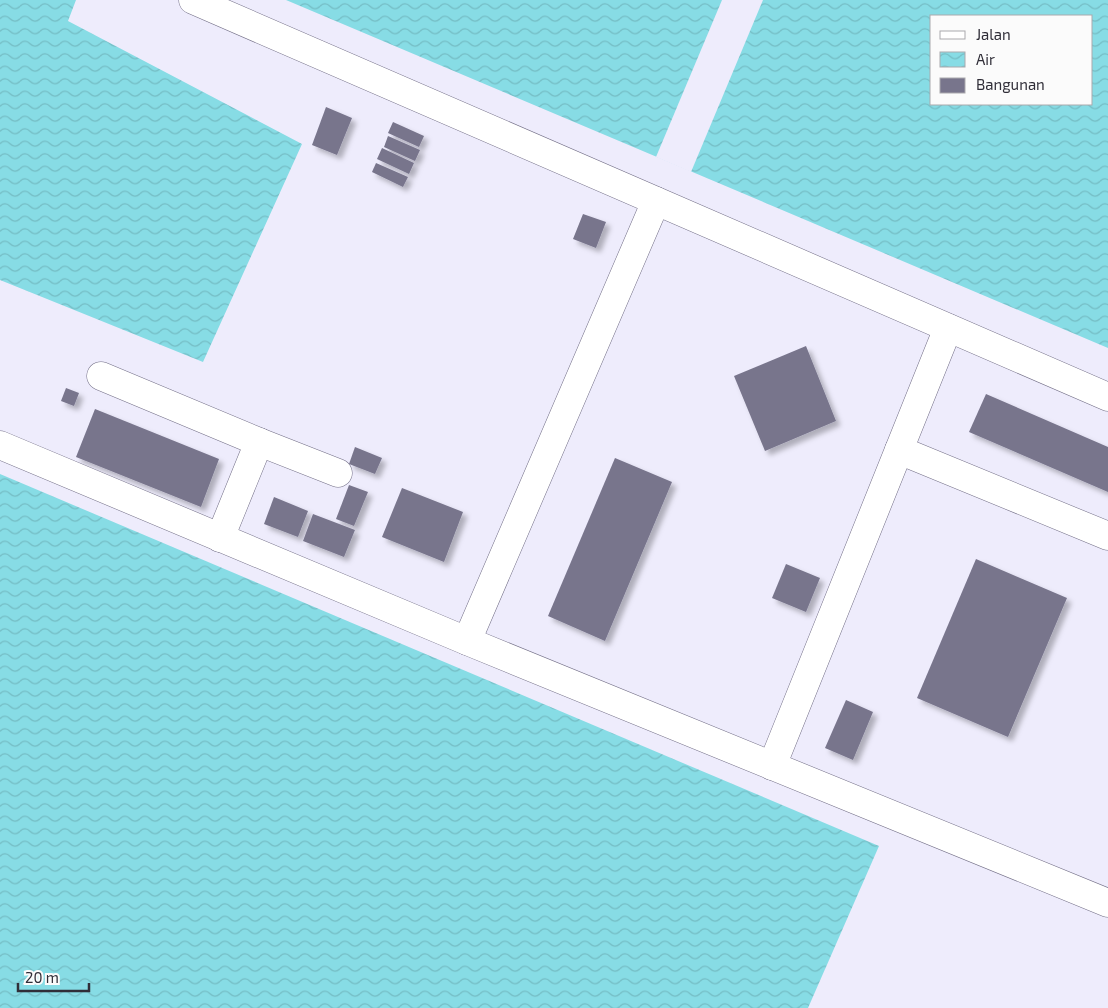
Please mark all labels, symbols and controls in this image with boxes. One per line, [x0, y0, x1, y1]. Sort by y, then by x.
legend [930, 15, 1093, 105]
text: Jalan [976, 25, 1011, 43]
text: Air [976, 50, 995, 68]
text: Bangunan [976, 75, 1045, 93]
scale bar [18, 960, 89, 992]
text: 20 m [25, 968, 59, 986]

